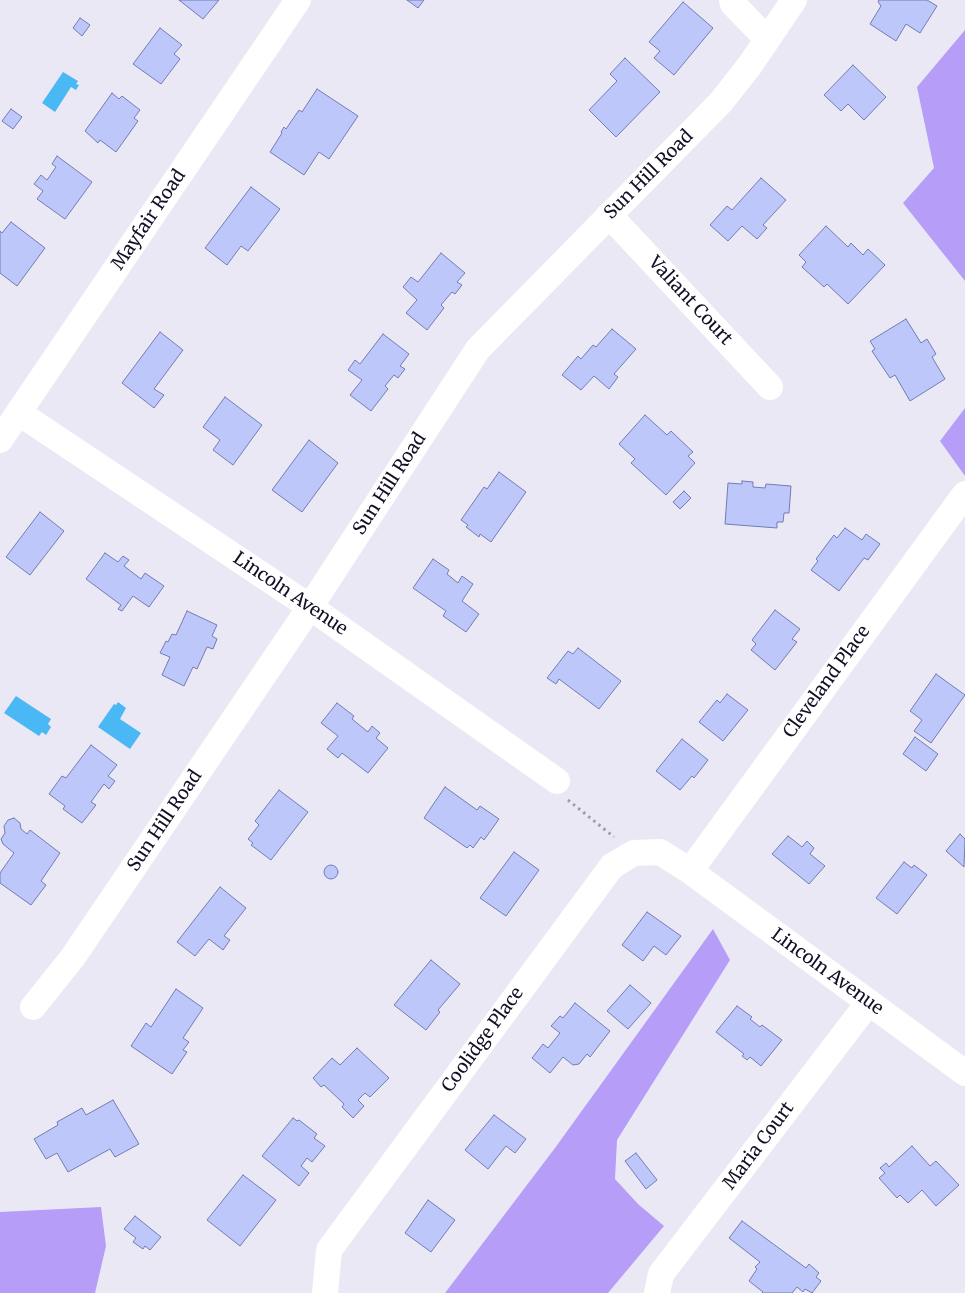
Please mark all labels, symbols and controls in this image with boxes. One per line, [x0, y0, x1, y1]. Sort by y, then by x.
street label: Sun Hill Road [600, 126, 698, 224]
street label: Mayfair Road [108, 166, 190, 274]
street label: Valiant Court [644, 252, 736, 350]
street label: Sun Hill Road [349, 429, 431, 539]
street label: Lincoln Avenue [229, 548, 351, 640]
street label: Cleveland Place [779, 622, 875, 742]
street label: Sun Hill Road [123, 766, 207, 876]
street label: Lincoln Avenue [767, 924, 887, 1020]
street label: Coolidge Place [438, 983, 528, 1097]
street label: Maria Court [719, 1098, 799, 1194]

